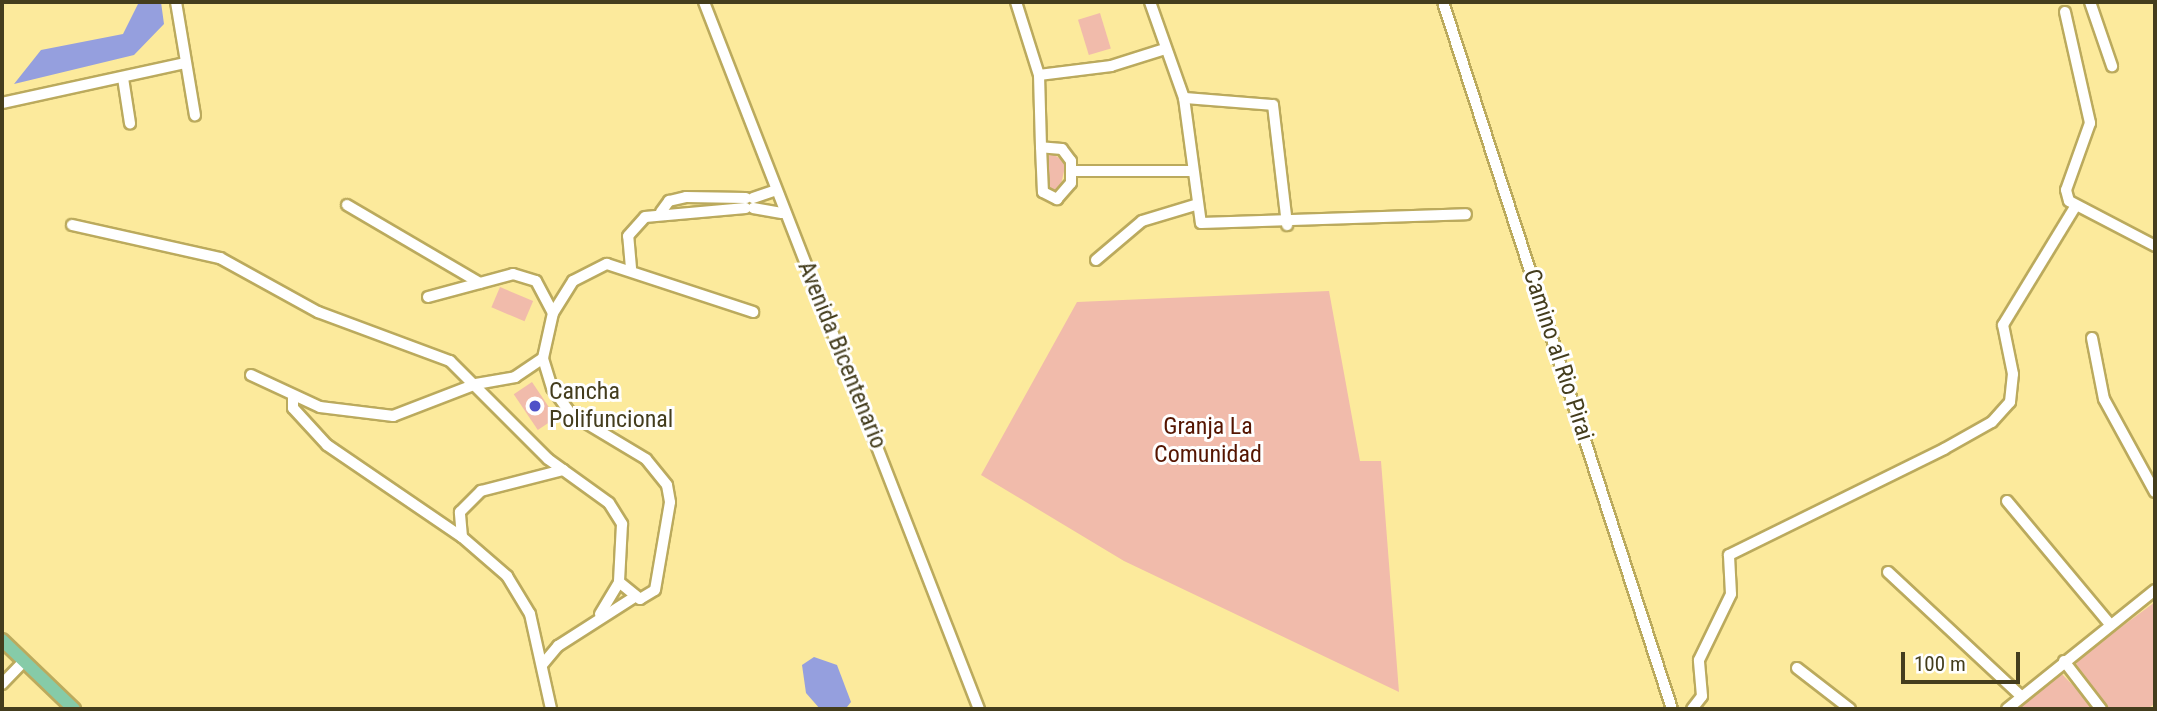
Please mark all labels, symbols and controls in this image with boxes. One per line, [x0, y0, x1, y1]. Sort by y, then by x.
street label: Avenida Bicentenario [791, 257, 893, 453]
street label: Camino al Rio Pirai [1517, 266, 1599, 444]
place label: Cancha Polifuncional [549, 378, 673, 434]
marker: Cancha Polifuncional [527, 398, 543, 414]
park label: Granja La Comunidad [1154, 413, 1262, 469]
scale bar [1905, 638, 2024, 682]
text: 100 m [1914, 652, 1966, 676]

